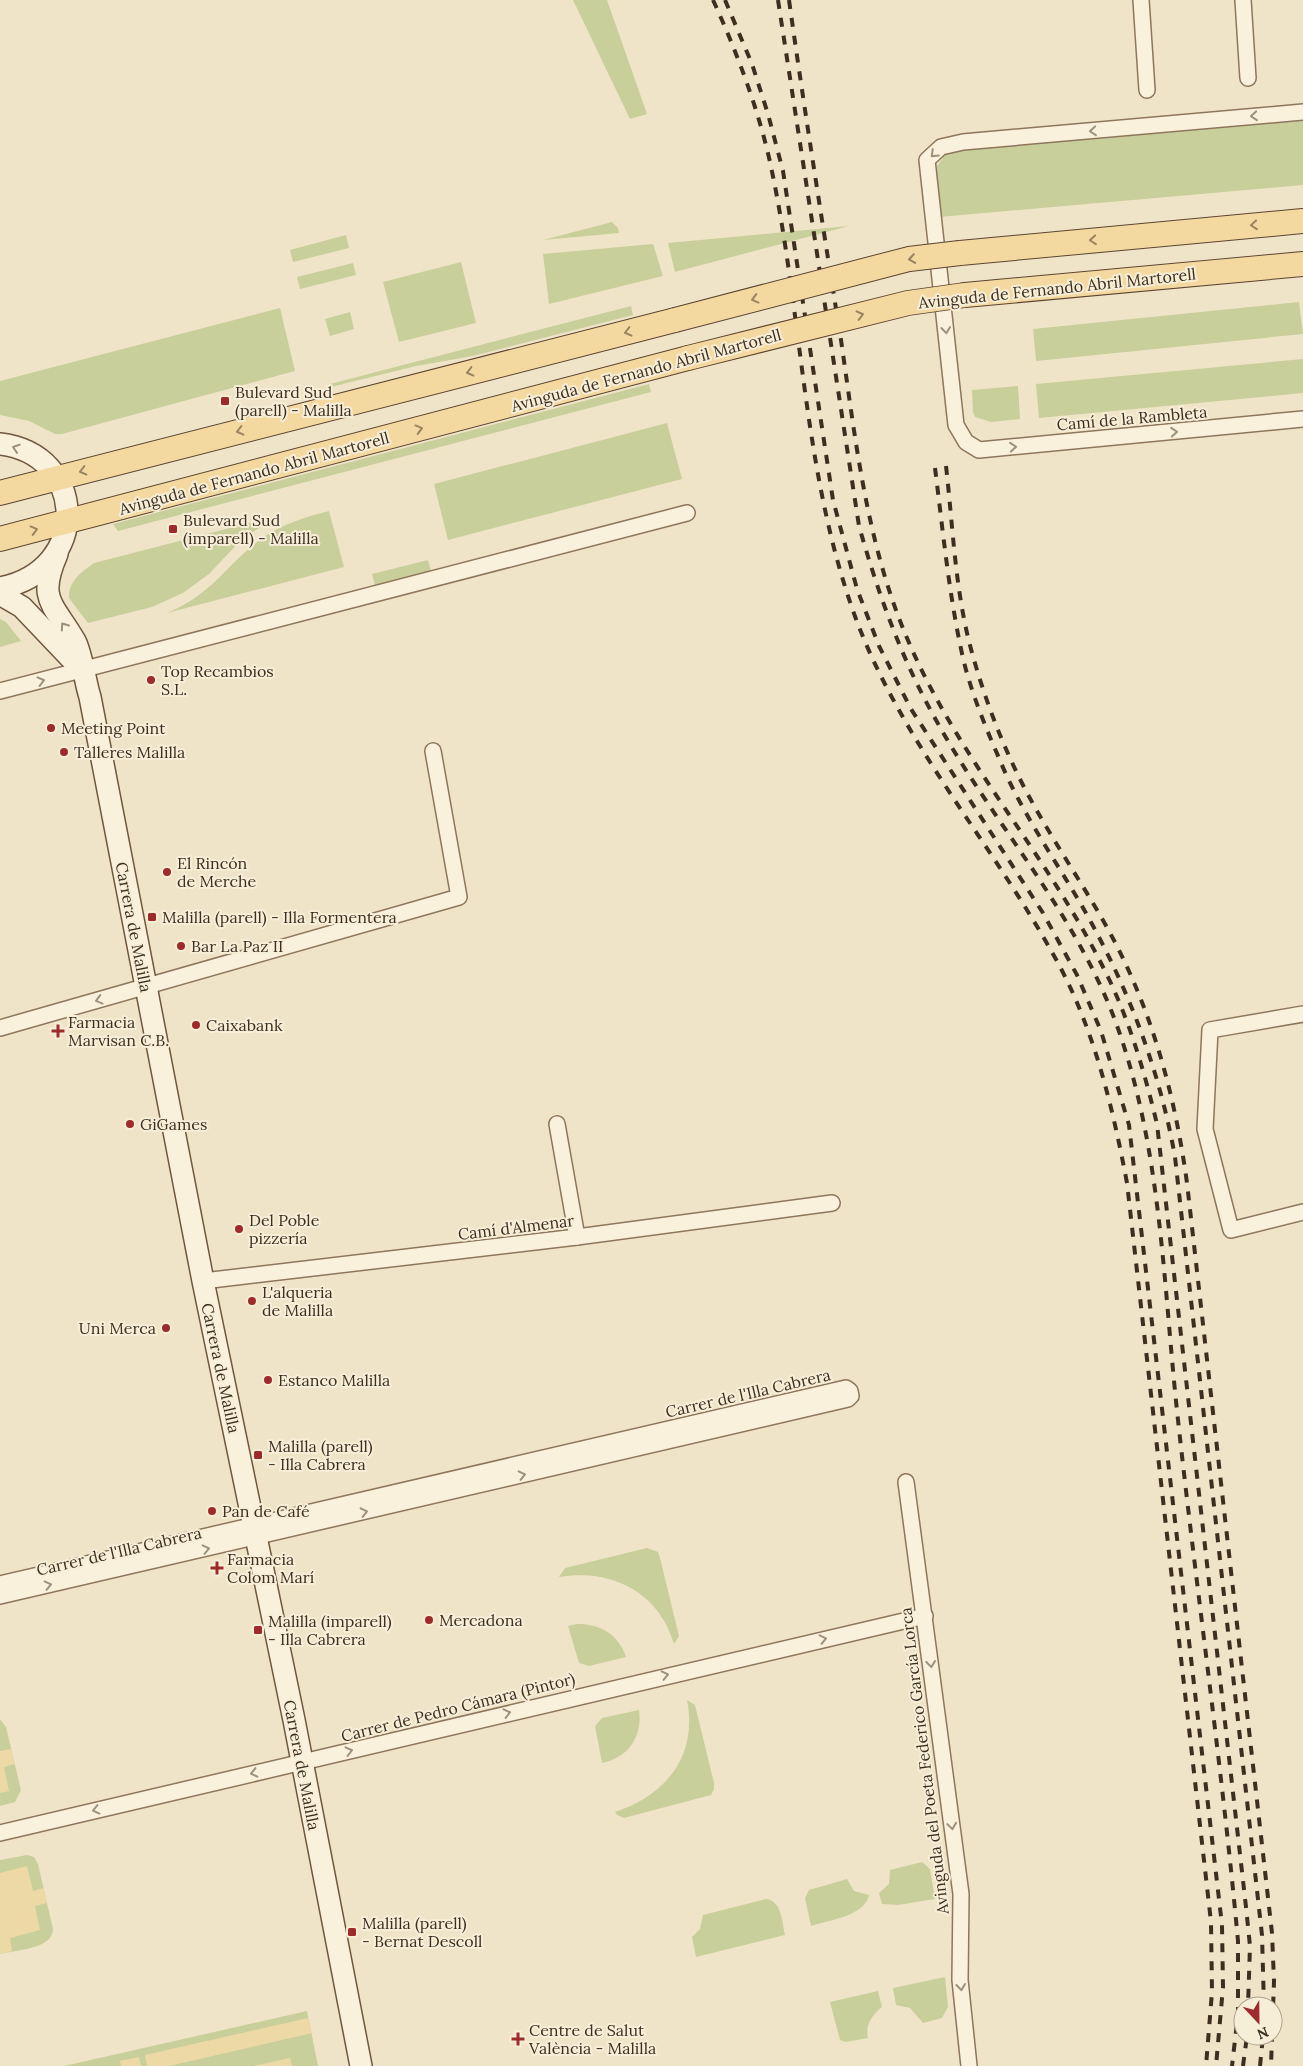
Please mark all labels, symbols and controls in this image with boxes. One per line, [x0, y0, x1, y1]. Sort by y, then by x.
one-way arrow [1250, 110, 1258, 121]
one-way arrow [1088, 125, 1096, 136]
one-way arrow [931, 148, 940, 157]
one-way arrow [1250, 219, 1258, 230]
one-way arrow [1088, 234, 1096, 245]
one-way arrow [908, 253, 916, 264]
street label: Avinguda de Fernando Abril Martorell [916, 263, 1197, 313]
one-way arrow [750, 293, 759, 304]
one-way arrow [855, 310, 864, 321]
street label: Avinguda de Fernando Abril Martorell [508, 324, 783, 416]
one-way arrow [940, 326, 951, 334]
one-way arrow [624, 327, 632, 337]
one-way arrow [467, 367, 475, 377]
place label: Bulevard Sud (parell) - Malilla [235, 382, 352, 421]
marker: Bulevard Sud (parell) - Malilla [219, 395, 231, 407]
street label: Camí de la Rambleta [1056, 401, 1208, 435]
one-way arrow [414, 424, 423, 435]
one-way arrow [236, 425, 245, 436]
one-way arrow [1171, 426, 1179, 437]
street label: Avinguda de Fernando Abril Martorell [116, 427, 391, 519]
one-way arrow [1009, 441, 1017, 452]
one-way arrow [12, 444, 21, 454]
one-way arrow [79, 466, 87, 476]
place label: Bulevard Sud (imparell) - Malilla [183, 510, 319, 549]
marker: Bulevard Sud (imparell) - Malilla [167, 523, 179, 535]
one-way arrow [29, 526, 37, 536]
one-way arrow [61, 622, 70, 632]
place label: Top Recambios S.L. [161, 661, 274, 699]
marker: Top Recambios S.L. [145, 674, 157, 686]
one-way arrow [37, 676, 45, 686]
place label: Meeting Point [61, 718, 166, 738]
marker: Meeting Point [45, 722, 57, 734]
place label: Talleres Malilla [74, 742, 185, 762]
marker: Talleres Malilla [58, 746, 70, 758]
place label: El Rincón de Merche [177, 853, 257, 891]
street label: Carrera de Malilla [112, 860, 156, 994]
marker: El Rincón de Merche [161, 866, 173, 878]
place label: Malilla (parell) - Illa Formentera [162, 907, 397, 928]
marker: Malilla (parell) - Illa Formentera [146, 911, 158, 923]
place label: Bar La Paz II [191, 936, 283, 956]
marker: Bar La Paz II [175, 940, 187, 952]
one-way arrow [96, 995, 104, 1005]
place label: Farmacia Marvisan C.B. [68, 1012, 169, 1050]
place label: Caixabank [206, 1015, 283, 1035]
marker: Caixabank [190, 1019, 202, 1031]
marker: Farmacia Marvisan C.B. [52, 1025, 64, 1037]
place label: GiGames [140, 1114, 207, 1134]
marker: GiGames [124, 1118, 136, 1130]
place label: Del Poble pizzería [249, 1210, 320, 1248]
street label: Camí d'Almenar [457, 1210, 575, 1244]
marker: Del Poble pizzería [233, 1223, 245, 1235]
place label: L'alqueria de Malilla [262, 1282, 333, 1320]
marker: L'alqueria de Malilla [246, 1295, 258, 1307]
street label: Carrera de Malilla [197, 1301, 245, 1435]
place label: Uni Merca [79, 1318, 156, 1338]
marker: Uni Merca [160, 1322, 172, 1334]
street label: Carrer de l'Illa Cabrera [663, 1364, 833, 1422]
place label: Estanco Malilla [278, 1370, 390, 1390]
marker: Estanco Malilla [262, 1374, 274, 1386]
place label: Malilla (parell) - Illa Cabrera [268, 1436, 373, 1474]
marker: Malilla (parell) - Illa Cabrera [252, 1449, 264, 1461]
one-way arrow [518, 1470, 527, 1481]
place label: Pan de Café [222, 1501, 310, 1521]
marker: Pan de Café [206, 1505, 218, 1517]
one-way arrow [360, 1507, 369, 1518]
street label: Carrer de l'Illa Cabrera [34, 1522, 204, 1580]
one-way arrow [201, 1544, 210, 1555]
place label: Farmacia Colom Marí [227, 1549, 314, 1587]
marker: Farmacia Colom Marí [211, 1562, 223, 1574]
one-way arrow [43, 1580, 52, 1591]
street label: Avinguda del Poeta Federico García Lorca [895, 1606, 953, 1917]
place label: Mercadona [439, 1610, 523, 1630]
place label: Malilla (imparell) - Illa Cabrera [268, 1611, 392, 1649]
marker: Mercadona [423, 1614, 435, 1626]
marker: Malilla (imparell) - Illa Cabrera [252, 1624, 264, 1636]
one-way arrow [819, 1634, 828, 1645]
one-way arrow [925, 1661, 936, 1669]
street label: Carrer de Pedro Cámara (Pintor) [339, 1668, 577, 1747]
one-way arrow [661, 1670, 670, 1681]
street label: Carrera de Malilla [280, 1698, 324, 1832]
one-way arrow [503, 1708, 512, 1719]
one-way arrow [345, 1746, 354, 1757]
one-way arrow [250, 1767, 259, 1778]
one-way arrow [92, 1804, 101, 1815]
one-way arrow [947, 1821, 957, 1830]
place label: Malilla (parell) - Bernat Descoll [362, 1913, 482, 1951]
marker: Malilla (parell) - Bernat Descoll [346, 1926, 358, 1938]
one-way arrow [955, 1984, 966, 1992]
north arrow [1233, 1996, 1283, 2046]
place label: Centre de Salut València - Malilla [528, 2020, 656, 2058]
text: N [1254, 2023, 1271, 2043]
marker: Centre de Salut València - Malilla [511, 2032, 525, 2046]

